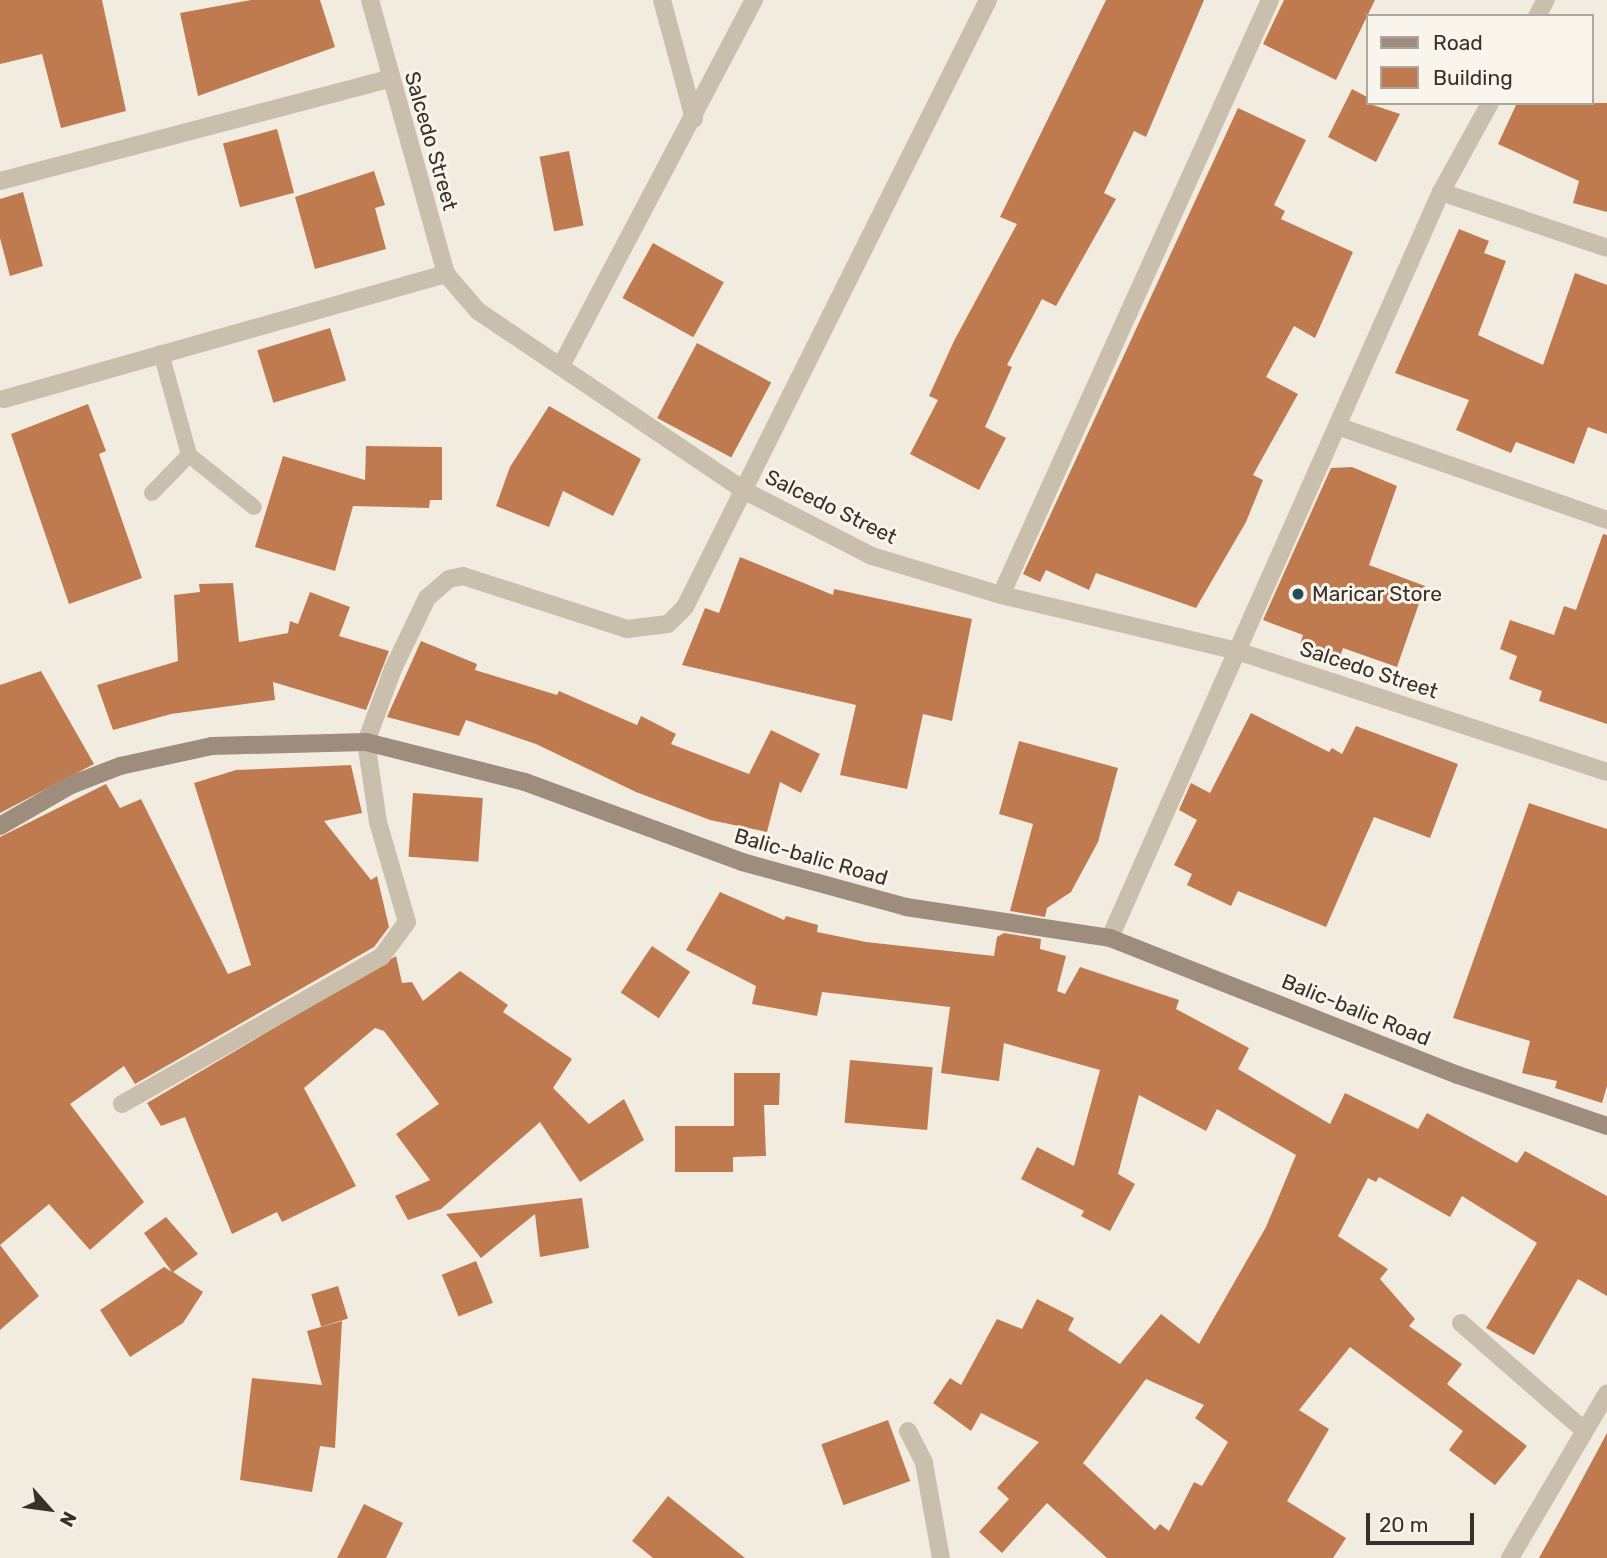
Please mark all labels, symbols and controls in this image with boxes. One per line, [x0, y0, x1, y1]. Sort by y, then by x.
legend [1366, 14, 1593, 105]
text: Road [1433, 30, 1483, 55]
text: Building [1433, 65, 1513, 90]
street label: Salcedo Street [399, 69, 463, 213]
street label: Salcedo Street [761, 464, 901, 550]
place label: Maricar Store [1312, 581, 1442, 607]
marker: Maricar Store [1290, 586, 1306, 602]
street label: Salcedo Street [1297, 636, 1441, 704]
street label: Balic-balic Road [731, 823, 891, 891]
street label: Balic-balic Road [1278, 969, 1434, 1051]
north arrow [14, 1474, 84, 1544]
scale bar [1369, 1498, 1478, 1542]
text: N [55, 1508, 81, 1531]
text: 20 m [1379, 1512, 1428, 1537]

